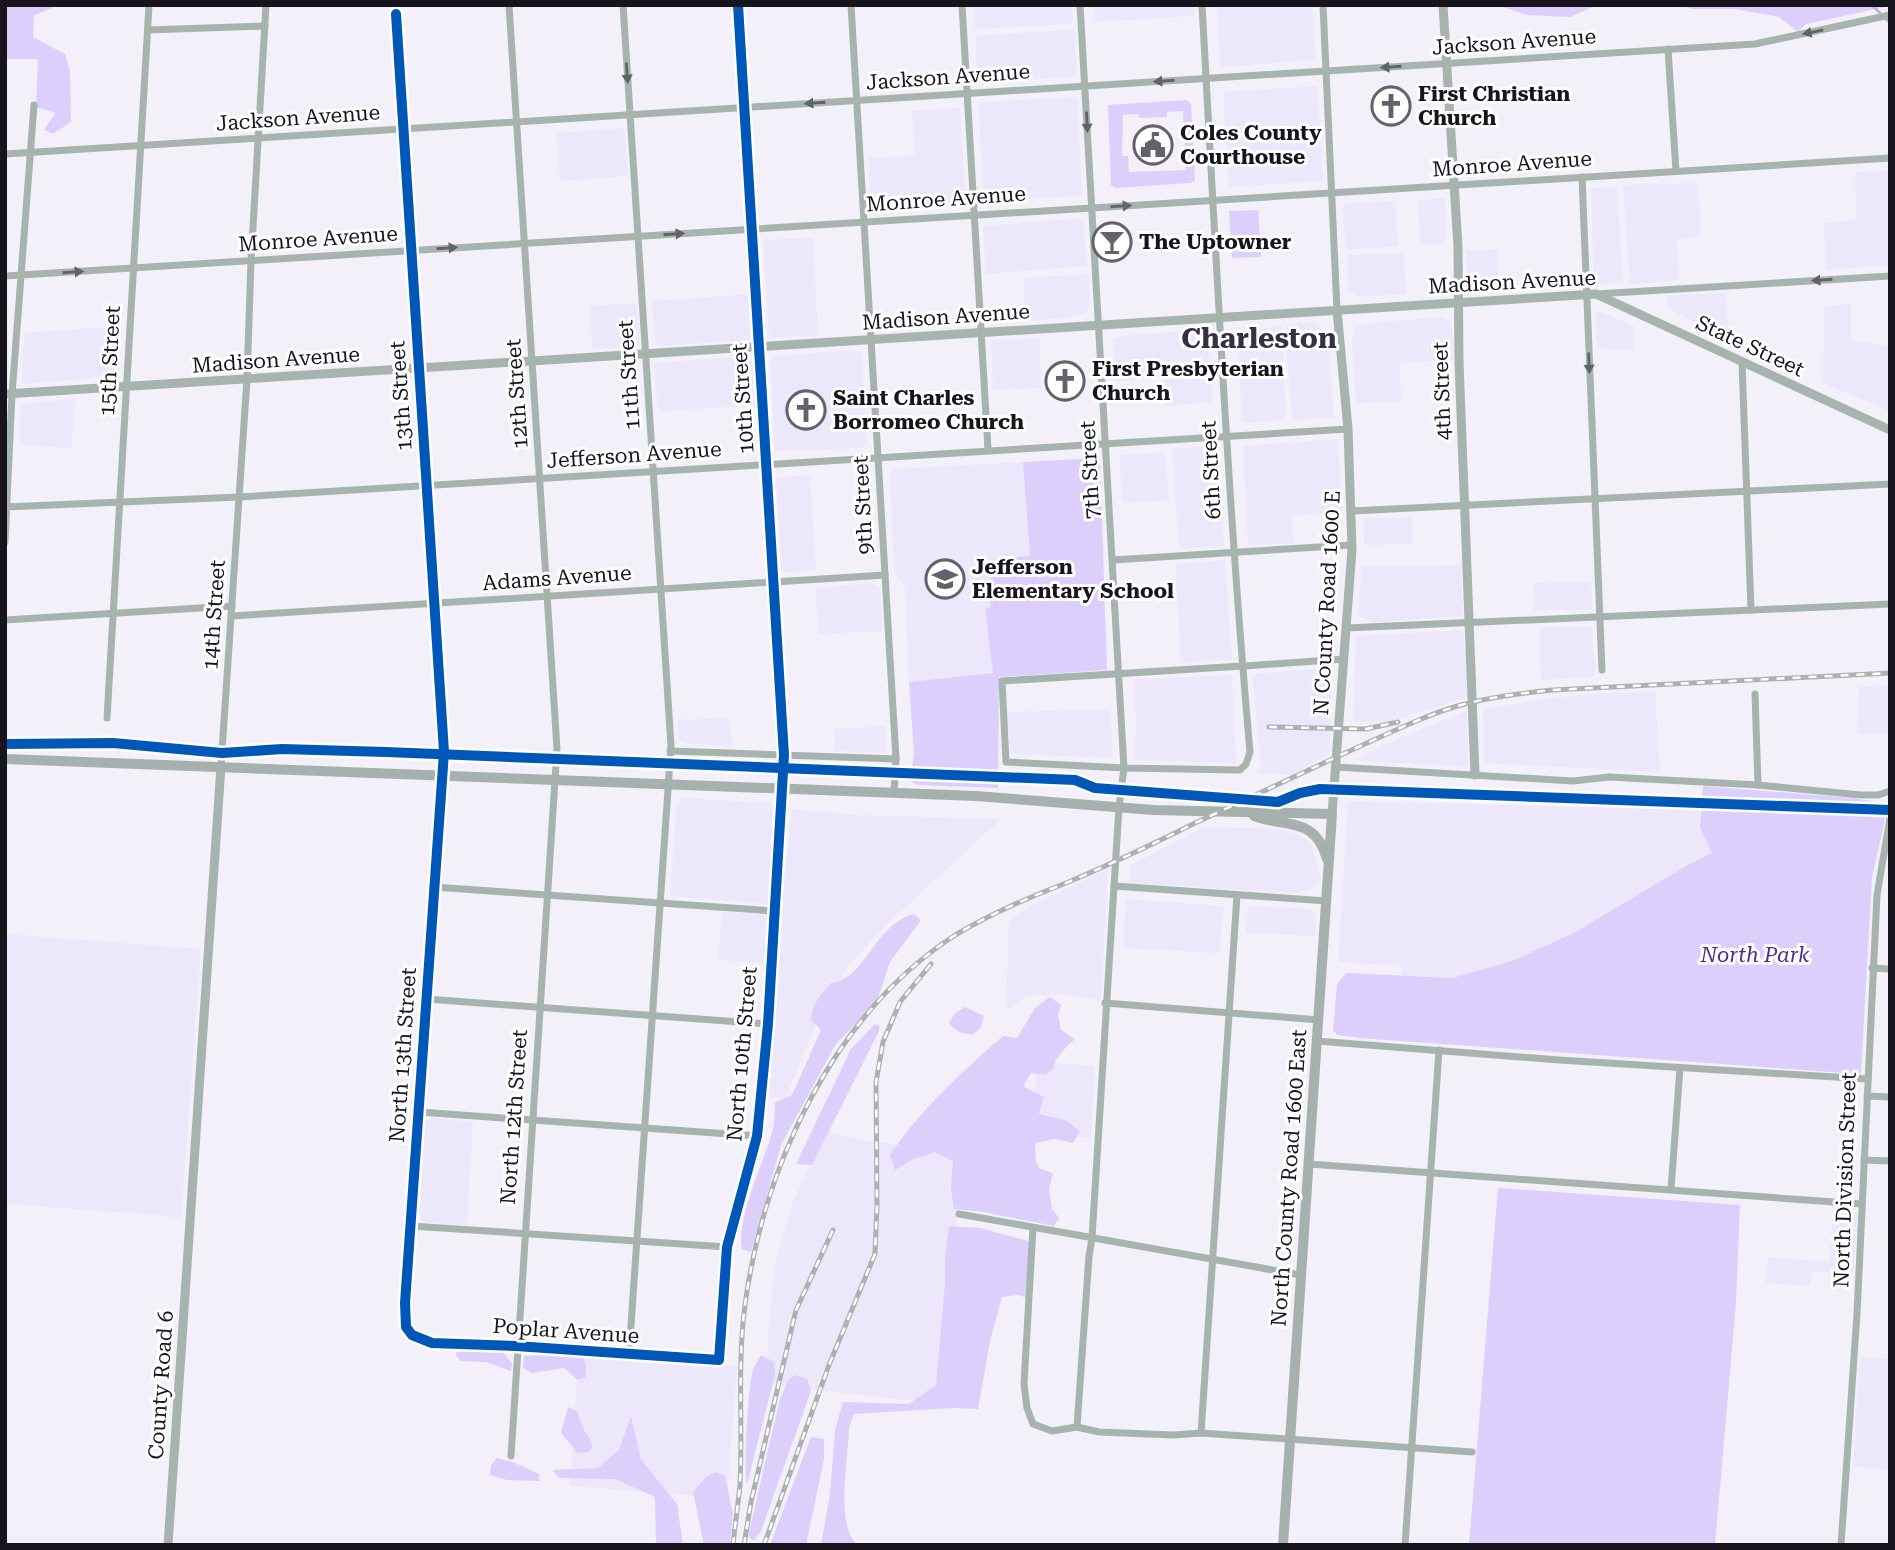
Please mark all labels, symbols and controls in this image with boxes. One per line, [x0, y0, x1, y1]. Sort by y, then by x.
street label: Jackson Avenue [1431, 24, 1597, 60]
one-way arrow [1802, 26, 1824, 37]
street label: Jackson Avenue [865, 59, 1031, 95]
one-way arrow [1380, 62, 1402, 73]
one-way arrow [622, 63, 633, 85]
one-way arrow [1153, 76, 1175, 87]
place label: First Christian Church [1418, 82, 1570, 130]
church icon: First Christian Church [1370, 85, 1412, 127]
one-way arrow [804, 98, 826, 109]
street label: Jackson Avenue [215, 100, 381, 136]
one-way arrow [1081, 112, 1092, 134]
place label: Coles County Courthouse [1180, 121, 1322, 169]
public building icon: Coles County Courthouse [1132, 124, 1174, 166]
street label: Monroe Avenue [1432, 146, 1592, 182]
street label: Monroe Avenue [866, 181, 1026, 217]
one-way arrow [1111, 200, 1133, 211]
street label: Monroe Avenue [238, 221, 398, 257]
bar icon: The Uptowner [1091, 221, 1133, 263]
one-way arrow [663, 228, 685, 239]
place label: The Uptowner [1139, 230, 1292, 254]
one-way arrow [436, 243, 458, 254]
one-way arrow [63, 266, 85, 277]
street label: Madison Avenue [1427, 266, 1597, 298]
one-way arrow [1810, 275, 1832, 286]
street label: Madison Avenue [861, 299, 1031, 335]
street label: 15th Street [95, 305, 125, 417]
street label: State Street [1692, 310, 1808, 382]
street label: 11th Street [613, 319, 645, 431]
district label: Charleston [1181, 322, 1337, 355]
street label: 12th Street [501, 338, 533, 450]
street label: 13th Street [385, 340, 417, 452]
street label: 4th Street [1428, 341, 1456, 441]
street label: Madison Avenue [191, 342, 361, 378]
street label: 10th Street [727, 343, 759, 455]
one-way arrow [1583, 352, 1594, 374]
place label: First Presbyterian Church [1092, 357, 1284, 405]
church icon: First Presbyterian Church [1044, 360, 1086, 402]
place label: Saint Charles Borromeo Church [833, 386, 1024, 434]
church icon: Saint Charles Borromeo Church [785, 389, 827, 431]
street label: 7th Street [1075, 420, 1105, 520]
street label: 6th Street [1196, 420, 1226, 520]
street label: Jefferson Avenue [546, 437, 722, 473]
street label: 9th Street [848, 455, 878, 555]
street label: N County Road 1600 E [1309, 490, 1345, 716]
place label: Jefferson Elementary School [972, 555, 1174, 603]
school or university icon: Jefferson Elementary School [924, 558, 966, 600]
street label: 14th Street [198, 559, 230, 671]
street label: Adams Avenue [482, 561, 632, 595]
park label: North Park [1700, 943, 1810, 967]
street label: North 10th Street [722, 965, 762, 1143]
street label: North 13th Street [385, 966, 421, 1143]
street label: North 12th Street [496, 1028, 532, 1205]
street label: North County Road 1600 East [1267, 1029, 1311, 1327]
street label: North Division Street [1829, 1072, 1861, 1288]
street label: County Road 6 [144, 1310, 178, 1460]
street label: Poplar Avenue [492, 1314, 640, 1348]

